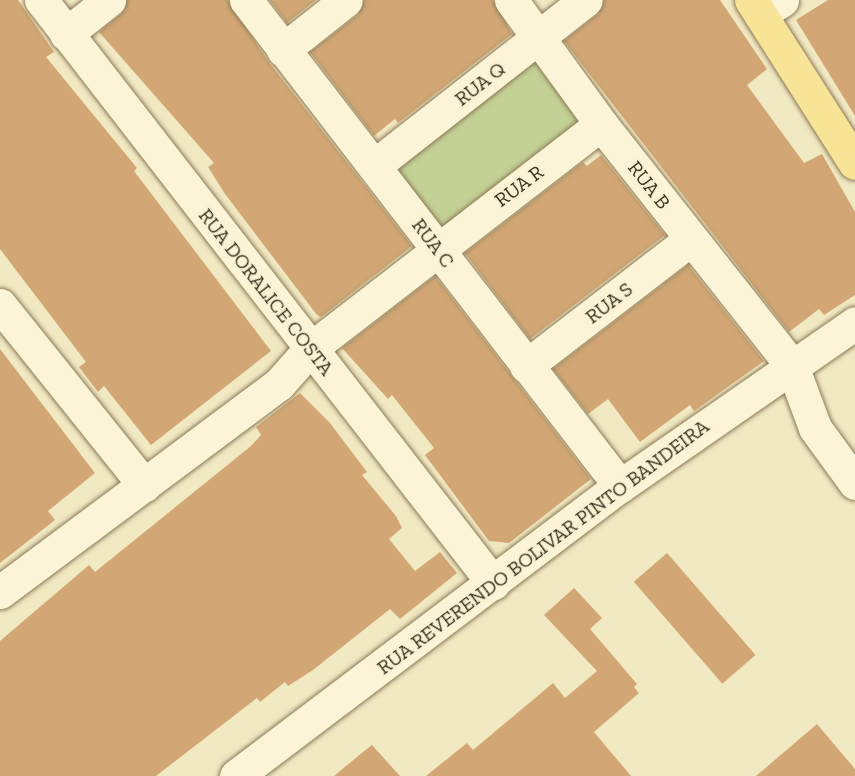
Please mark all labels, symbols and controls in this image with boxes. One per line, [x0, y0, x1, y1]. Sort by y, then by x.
street label: RUA Q [450, 57, 510, 111]
street label: RUA B [623, 156, 675, 214]
street label: RUA R [490, 160, 548, 212]
street label: RUA DORALICE COSTA [193, 204, 339, 380]
street label: RUA C [407, 213, 459, 273]
street label: RUA S [580, 277, 638, 329]
street label: RUA REVERENDO BOLIVAR PINTO BANDEIRA [372, 414, 714, 680]

